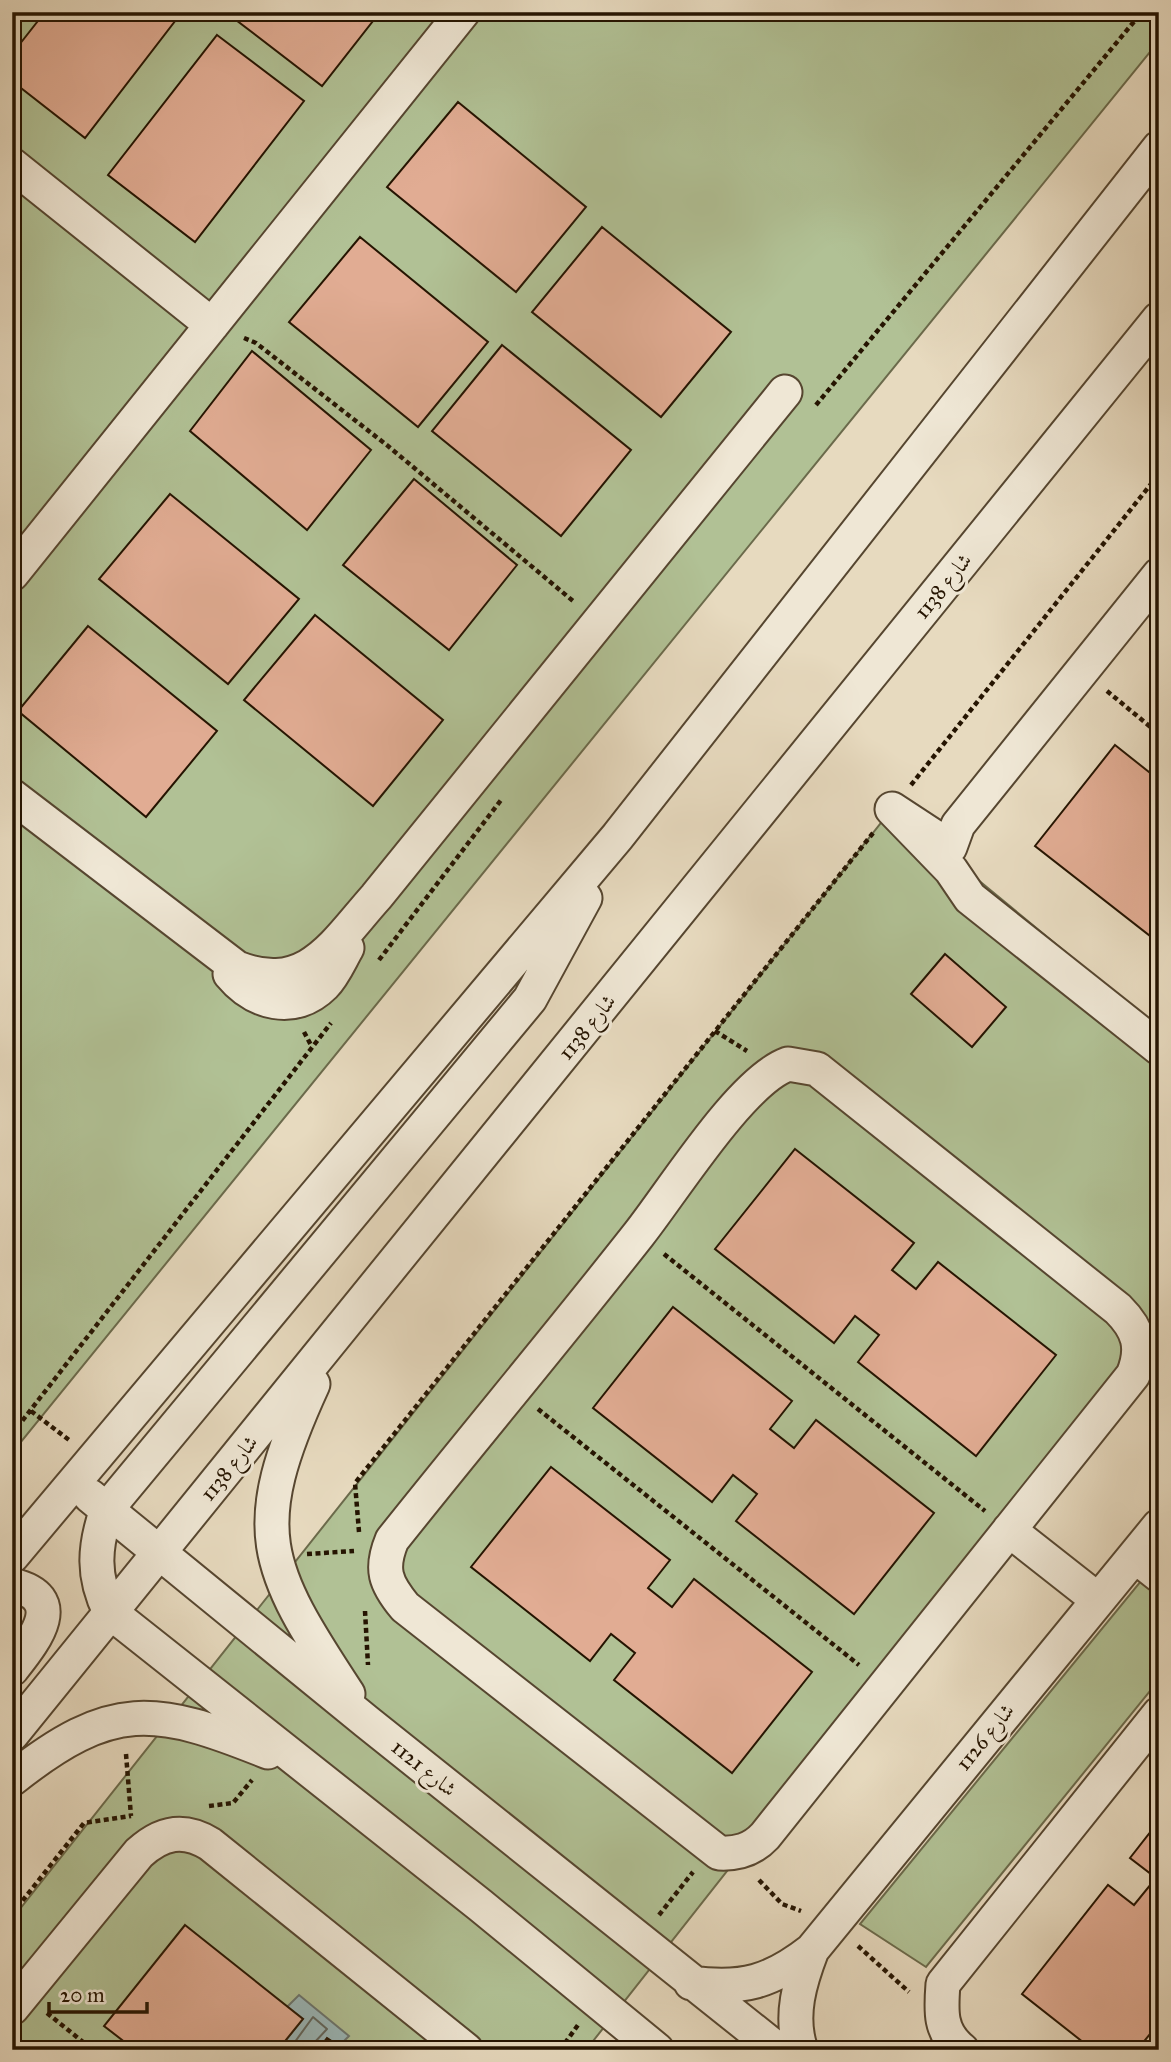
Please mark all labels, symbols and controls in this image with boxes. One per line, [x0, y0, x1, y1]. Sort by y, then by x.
street label: شارع 1138 [909, 548, 981, 627]
street label: شارع 1138 [553, 989, 625, 1068]
street label: شارع 1138 [195, 1430, 267, 1509]
street label: شارع 1126 [950, 1698, 1024, 1779]
street label: شارع 1121 [383, 1734, 462, 1806]
scale bar [49, 1971, 147, 2015]
text: 20 m [60, 1982, 105, 2008]

